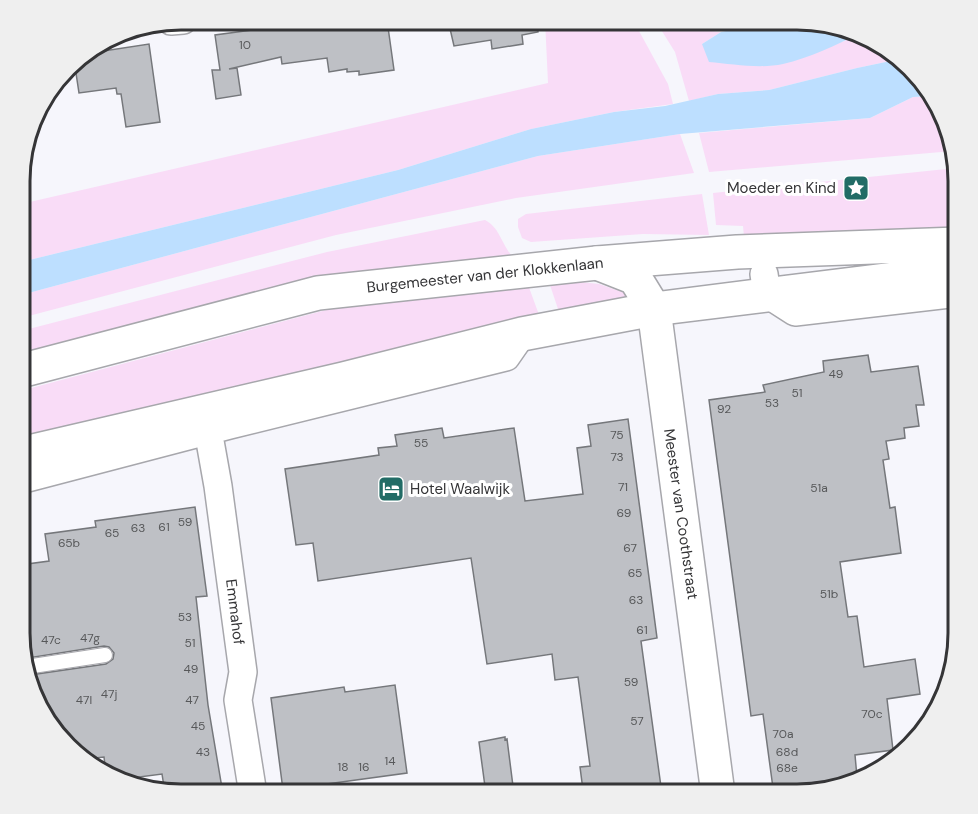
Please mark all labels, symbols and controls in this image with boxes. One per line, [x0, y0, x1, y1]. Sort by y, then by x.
house number: 10 [239, 37, 251, 53]
place icon: Moeder en Kind [841, 173, 871, 203]
place label: Moeder en Kind [727, 178, 836, 198]
street label: Burgemeester van der Klokkenlaan [366, 253, 604, 297]
house number: 49 [829, 366, 843, 382]
house number: 51 [791, 385, 803, 401]
house number: 53 [765, 395, 779, 411]
house number: 92 [717, 401, 731, 417]
house number: 75 [610, 427, 624, 443]
street label: Meester van Coothstraat [659, 427, 703, 601]
house number: 55 [414, 435, 428, 451]
house number: 73 [610, 449, 624, 465]
hotel icon: Hotel Waalwijk [376, 474, 406, 504]
place label: Hotel Waalwijk [410, 479, 510, 499]
house number: 71 [618, 479, 628, 495]
house number: 51a [810, 480, 828, 496]
house number: 69 [617, 505, 631, 521]
house number: 59 [178, 514, 192, 530]
house number: 61 [158, 519, 170, 535]
house number: 63 [131, 520, 145, 536]
house number: 65 [105, 525, 119, 541]
house number: 65b [58, 535, 80, 551]
house number: 67 [623, 540, 637, 556]
house number: 65 [628, 565, 642, 581]
street label: Emmahof [221, 578, 249, 646]
house number: 51b [820, 586, 838, 602]
house number: 63 [629, 592, 643, 608]
house number: 53 [178, 609, 192, 625]
house number: 61 [636, 622, 648, 638]
house number: 47g [80, 630, 100, 646]
house number: 47c [41, 632, 61, 648]
house number: 51 [184, 635, 196, 651]
house number: 49 [184, 661, 198, 677]
house number: 59 [624, 674, 638, 690]
house number: 47j [101, 686, 117, 702]
house number: 47l [76, 692, 92, 708]
house number: 47 [185, 692, 199, 708]
house number: 70c [861, 706, 883, 722]
house number: 57 [630, 713, 644, 729]
house number: 45 [191, 718, 205, 734]
house number: 70a [773, 726, 793, 742]
house number: 43 [196, 744, 210, 760]
house number: 68d [776, 744, 798, 760]
house number: 14 [384, 753, 396, 769]
house number: 18 [337, 759, 349, 775]
house number: 16 [358, 759, 370, 775]
house number: 68e [776, 760, 798, 776]

